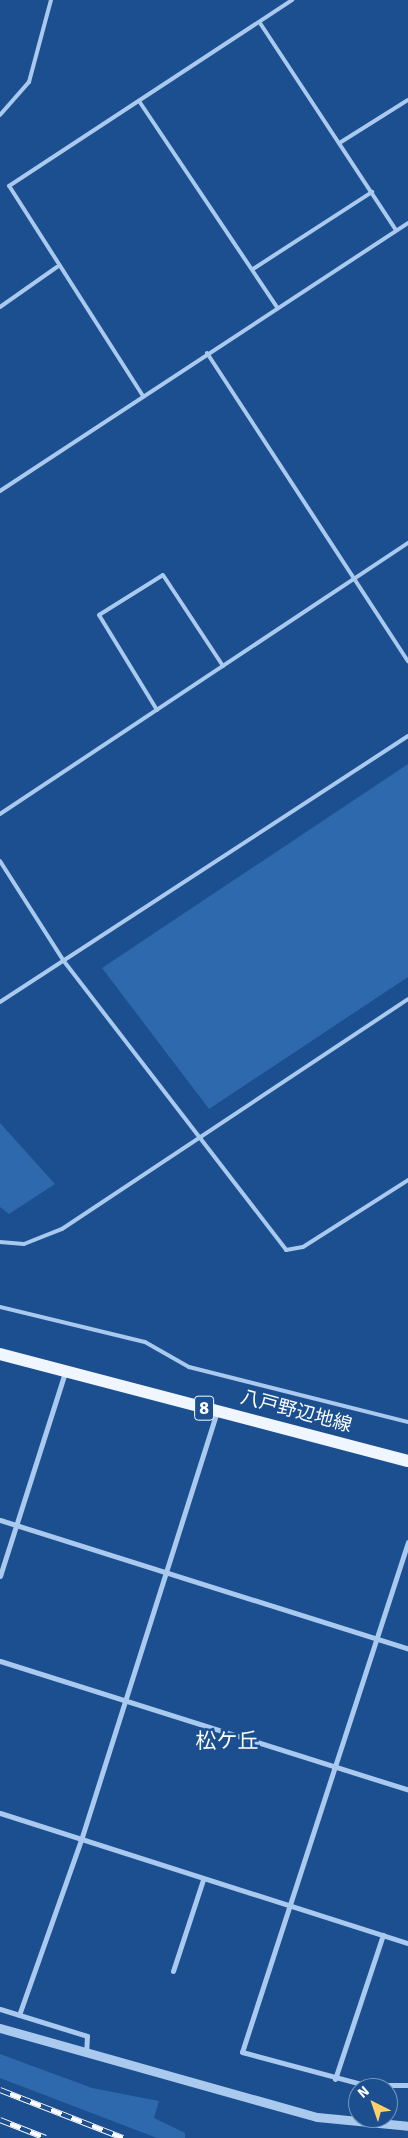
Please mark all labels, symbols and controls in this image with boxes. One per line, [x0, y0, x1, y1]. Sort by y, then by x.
street label: 八戸野辺地線 [238, 1386, 354, 1438]
road number: 8 [194, 1392, 214, 1424]
district label: 松ケ丘 [196, 1728, 258, 1754]
north arrow [348, 2078, 398, 2128]
text: N [354, 2082, 373, 2102]

